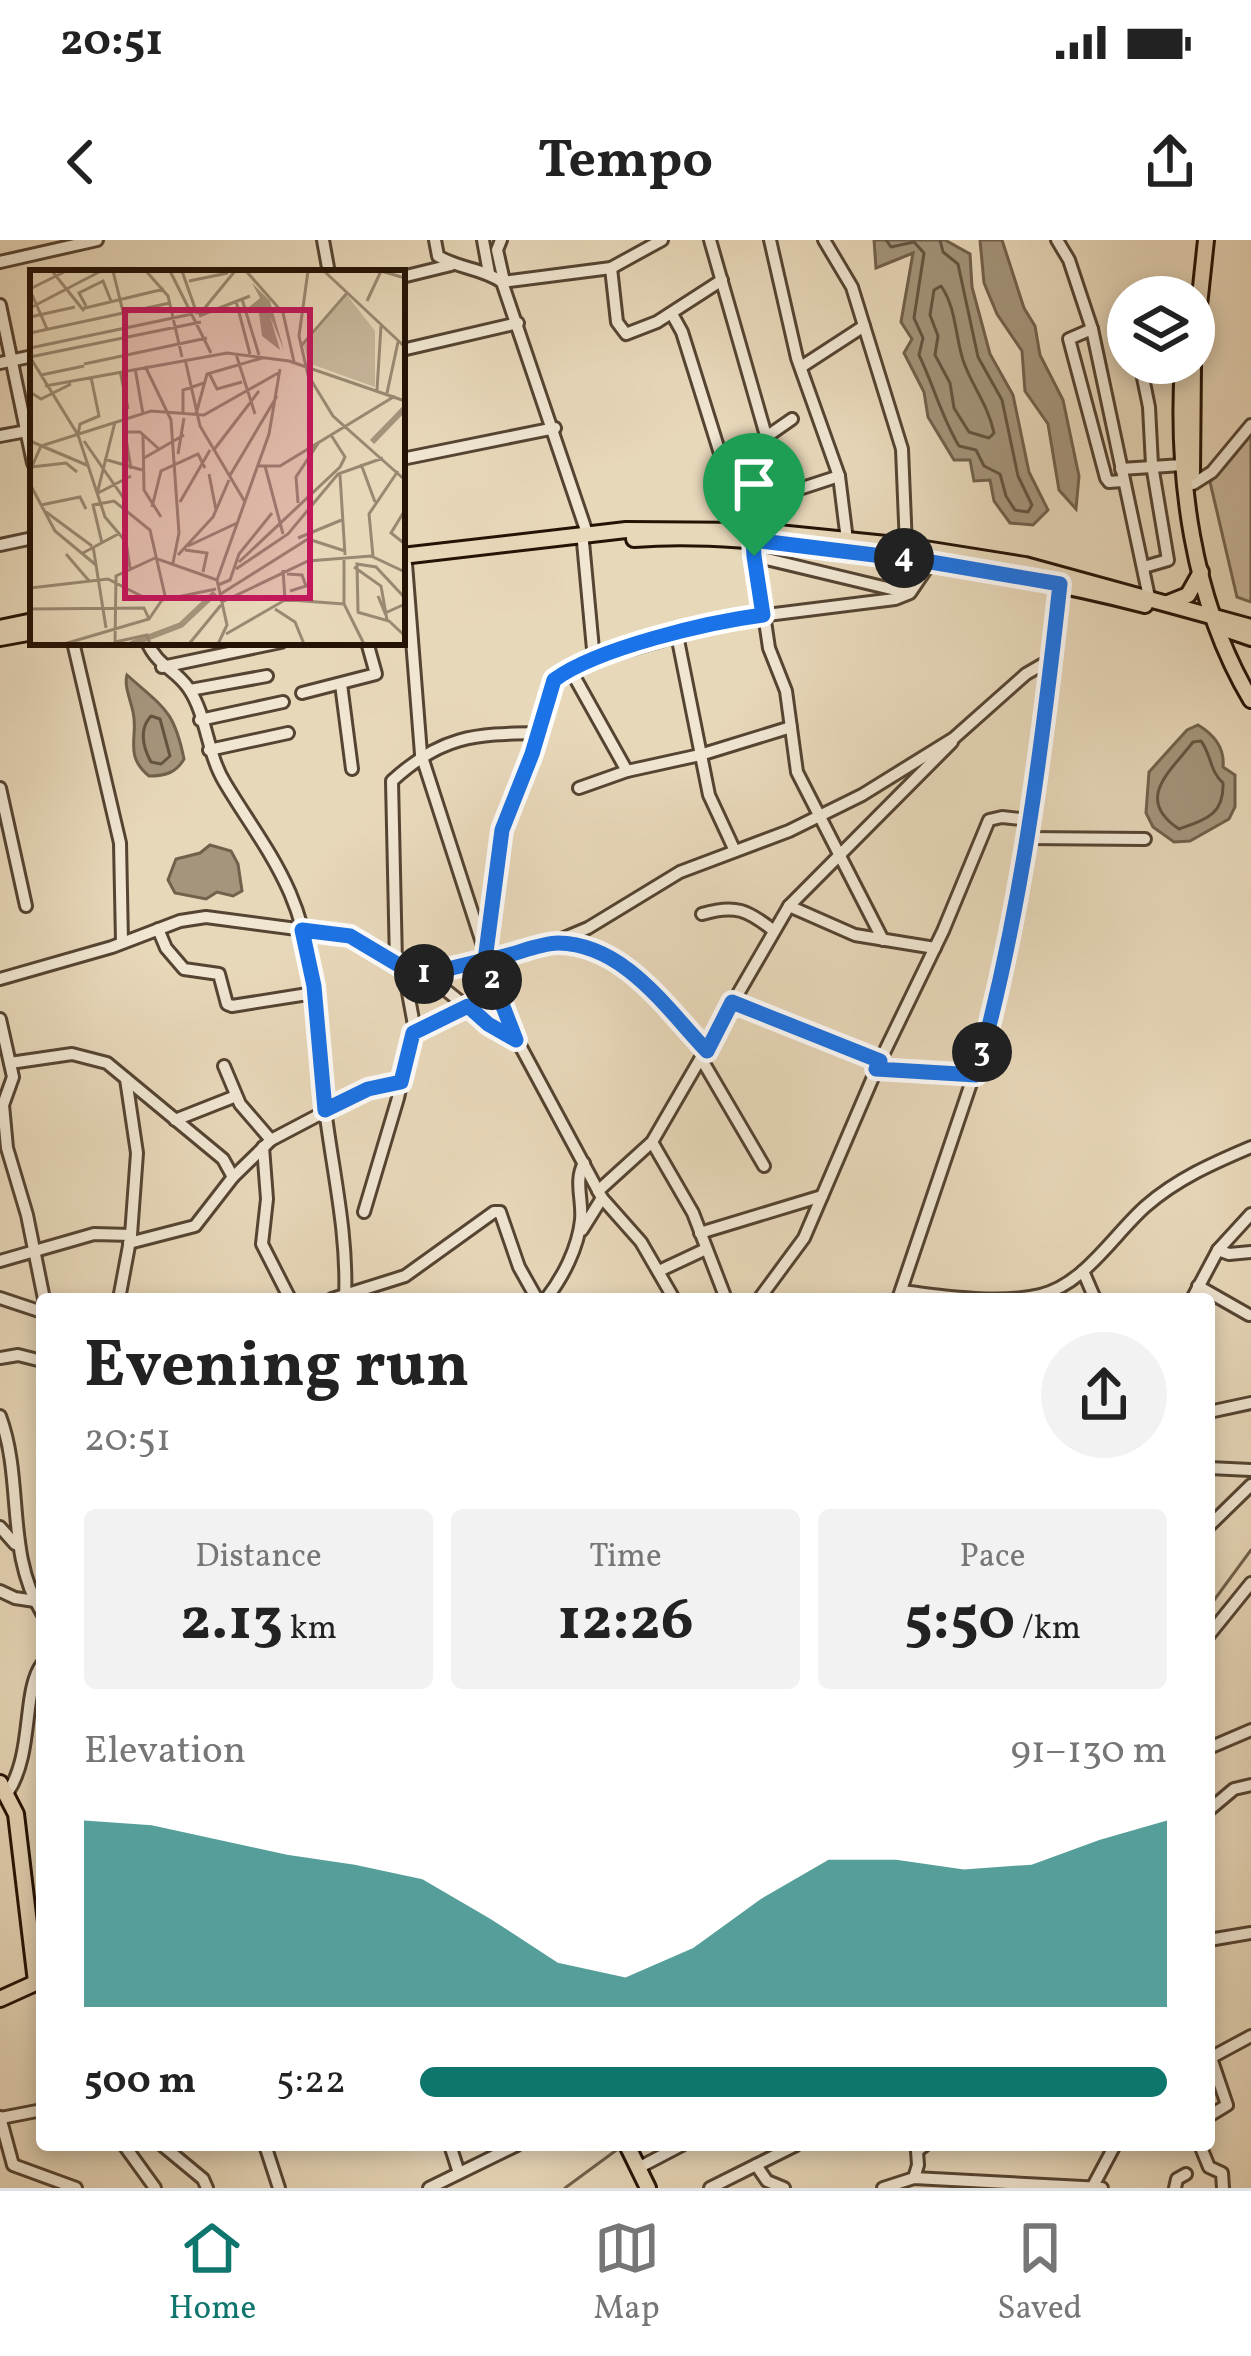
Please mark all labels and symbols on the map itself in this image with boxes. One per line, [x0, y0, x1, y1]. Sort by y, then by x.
inset map [30, 270, 405, 645]
pin [703, 433, 805, 556]
pin: 4 [874, 528, 934, 588]
pin: 1 [394, 944, 454, 1004]
pin: 2 [462, 950, 522, 1010]
pin: 3 [952, 1022, 1012, 1082]

